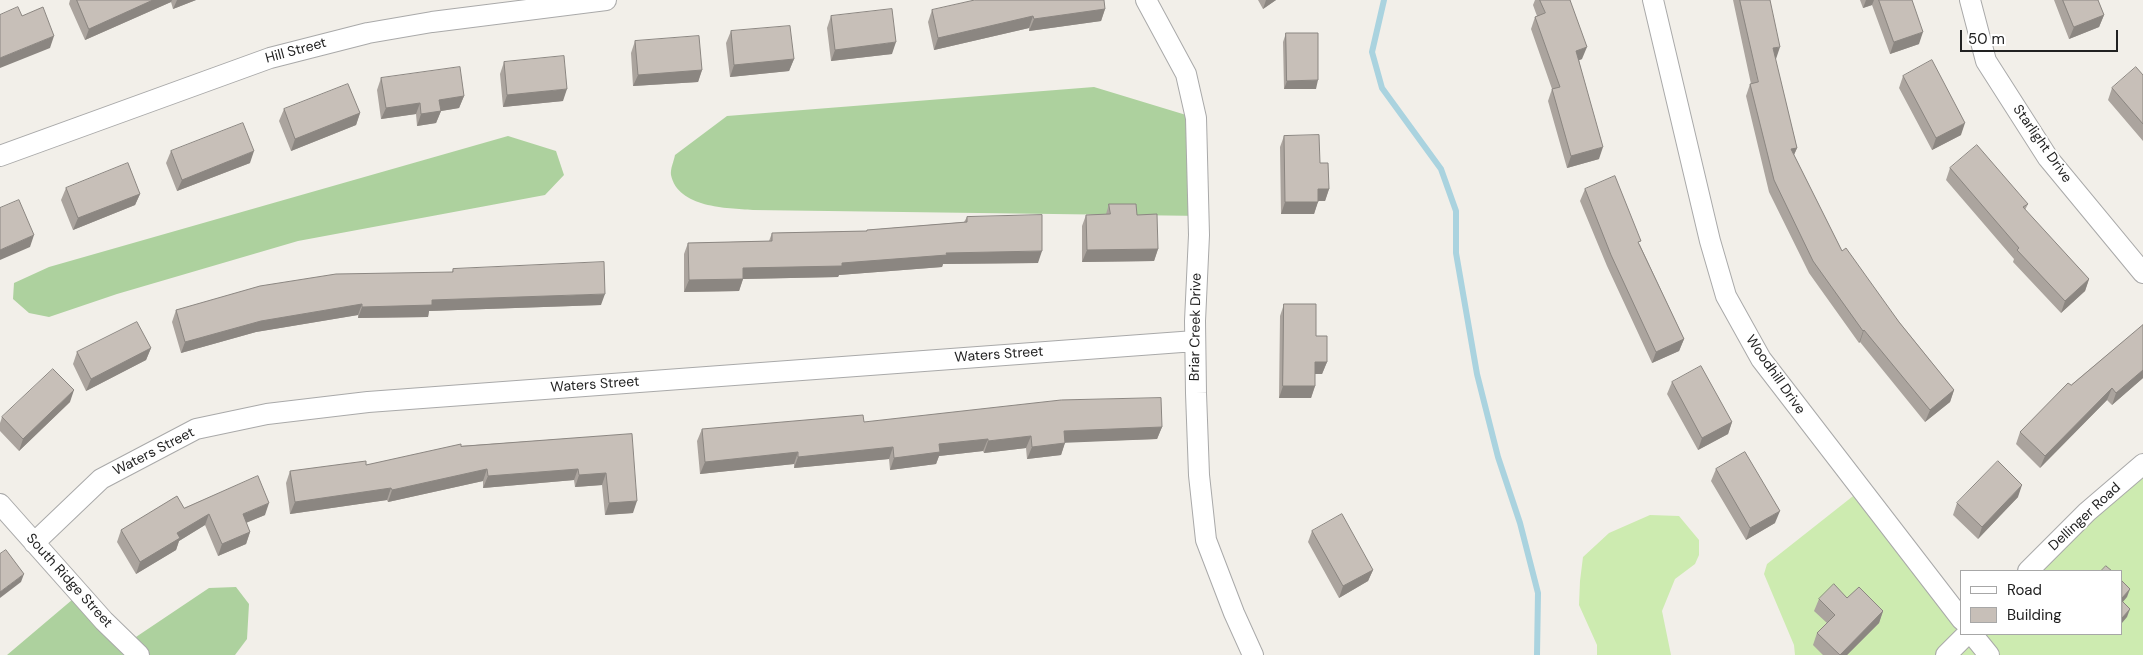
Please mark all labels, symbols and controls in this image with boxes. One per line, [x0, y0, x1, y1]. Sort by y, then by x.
scale bar [1963, 20, 2120, 52]
text: 50 m [1968, 29, 2005, 49]
street label: Hill Street [264, 35, 328, 67]
street label: Starlight Drive [2009, 102, 2075, 186]
street label: Briar Creek Drive [1187, 273, 1205, 381]
street label: Woodhill Drive [1742, 332, 1808, 418]
street label: Waters Street [954, 344, 1044, 366]
street label: Waters Street [550, 374, 640, 396]
street label: Waters Street [110, 424, 198, 480]
street label: Dellinger Road [2046, 479, 2124, 555]
street label: South Ridge Street [22, 530, 116, 632]
legend [1960, 570, 2123, 635]
text: Road [2007, 580, 2042, 600]
text: Building [2007, 605, 2062, 625]

